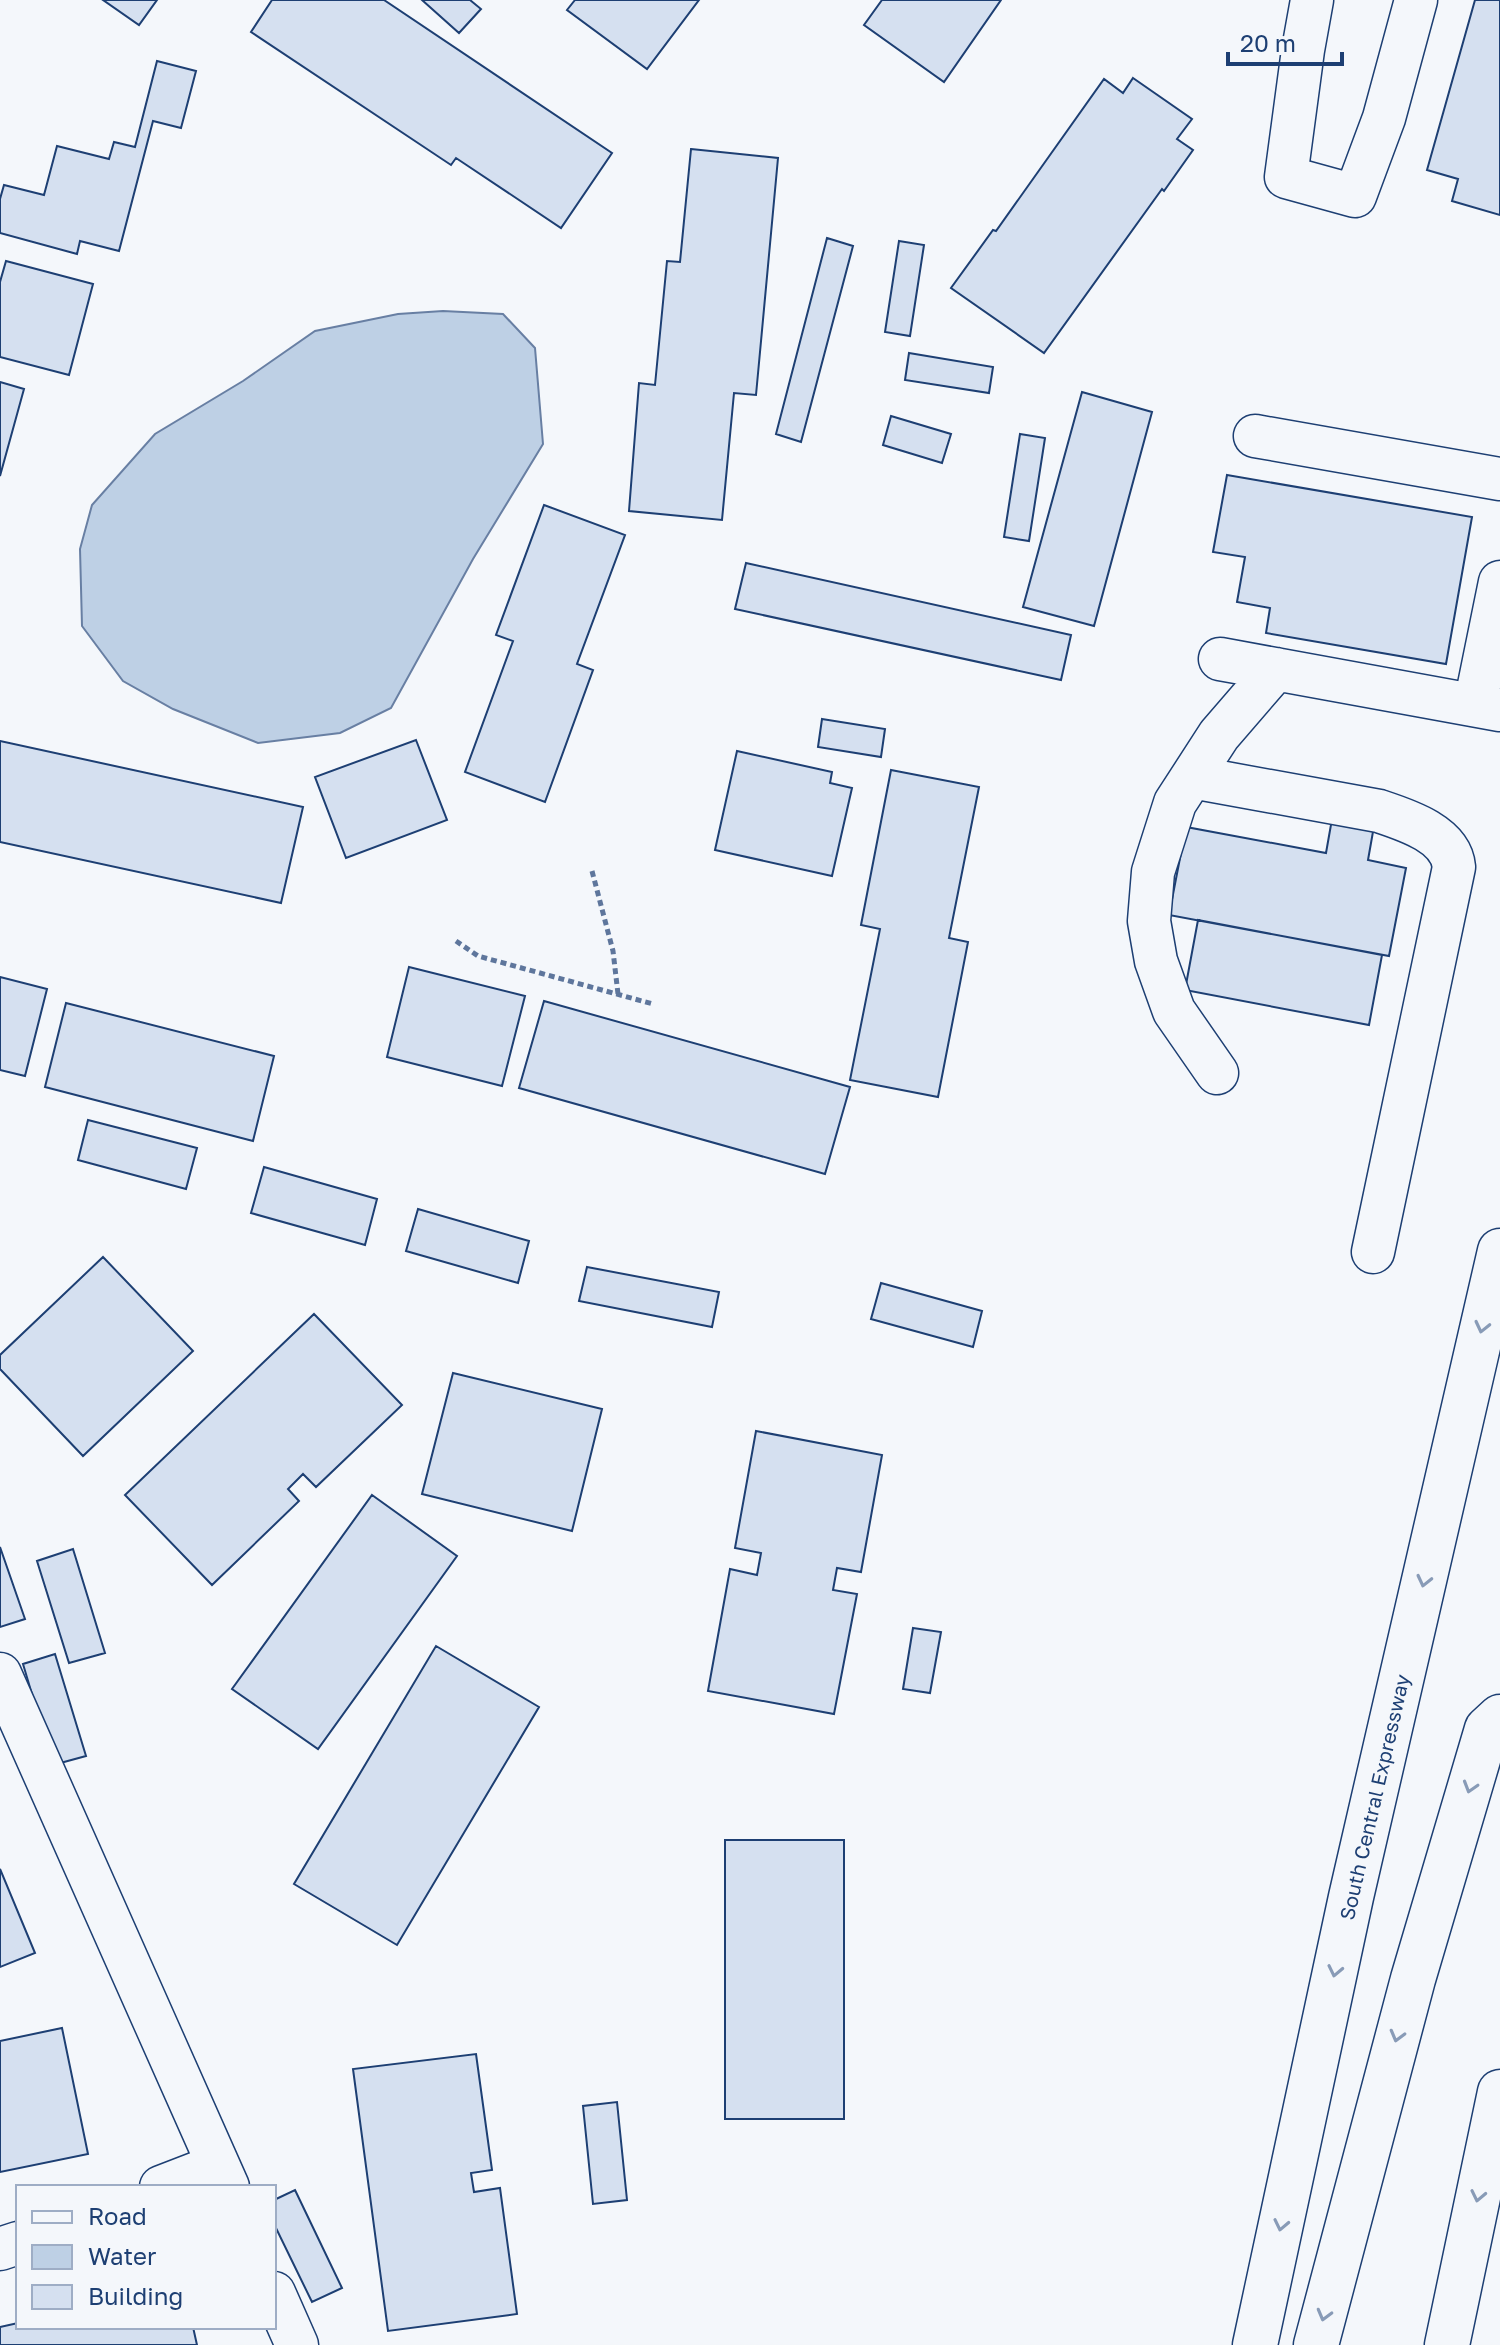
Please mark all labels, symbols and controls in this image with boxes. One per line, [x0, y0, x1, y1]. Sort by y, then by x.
scale bar [1228, 16, 1342, 66]
text: 20 m [1240, 28, 1296, 57]
one-way arrow [1474, 1320, 1491, 1334]
one-way arrow [1416, 1573, 1433, 1587]
street label: South Central Expressway [1334, 1672, 1414, 1922]
one-way arrow [1463, 1779, 1479, 1793]
one-way arrow [1327, 1963, 1344, 1977]
one-way arrow [1390, 2029, 1407, 2043]
legend [16, 2185, 276, 2329]
one-way arrow [1470, 2189, 1487, 2203]
text: Road [88, 2201, 147, 2230]
one-way arrow [1273, 2218, 1290, 2231]
text: Water [88, 2241, 156, 2270]
text: Building [88, 2281, 183, 2310]
one-way arrow [1316, 2307, 1333, 2321]

